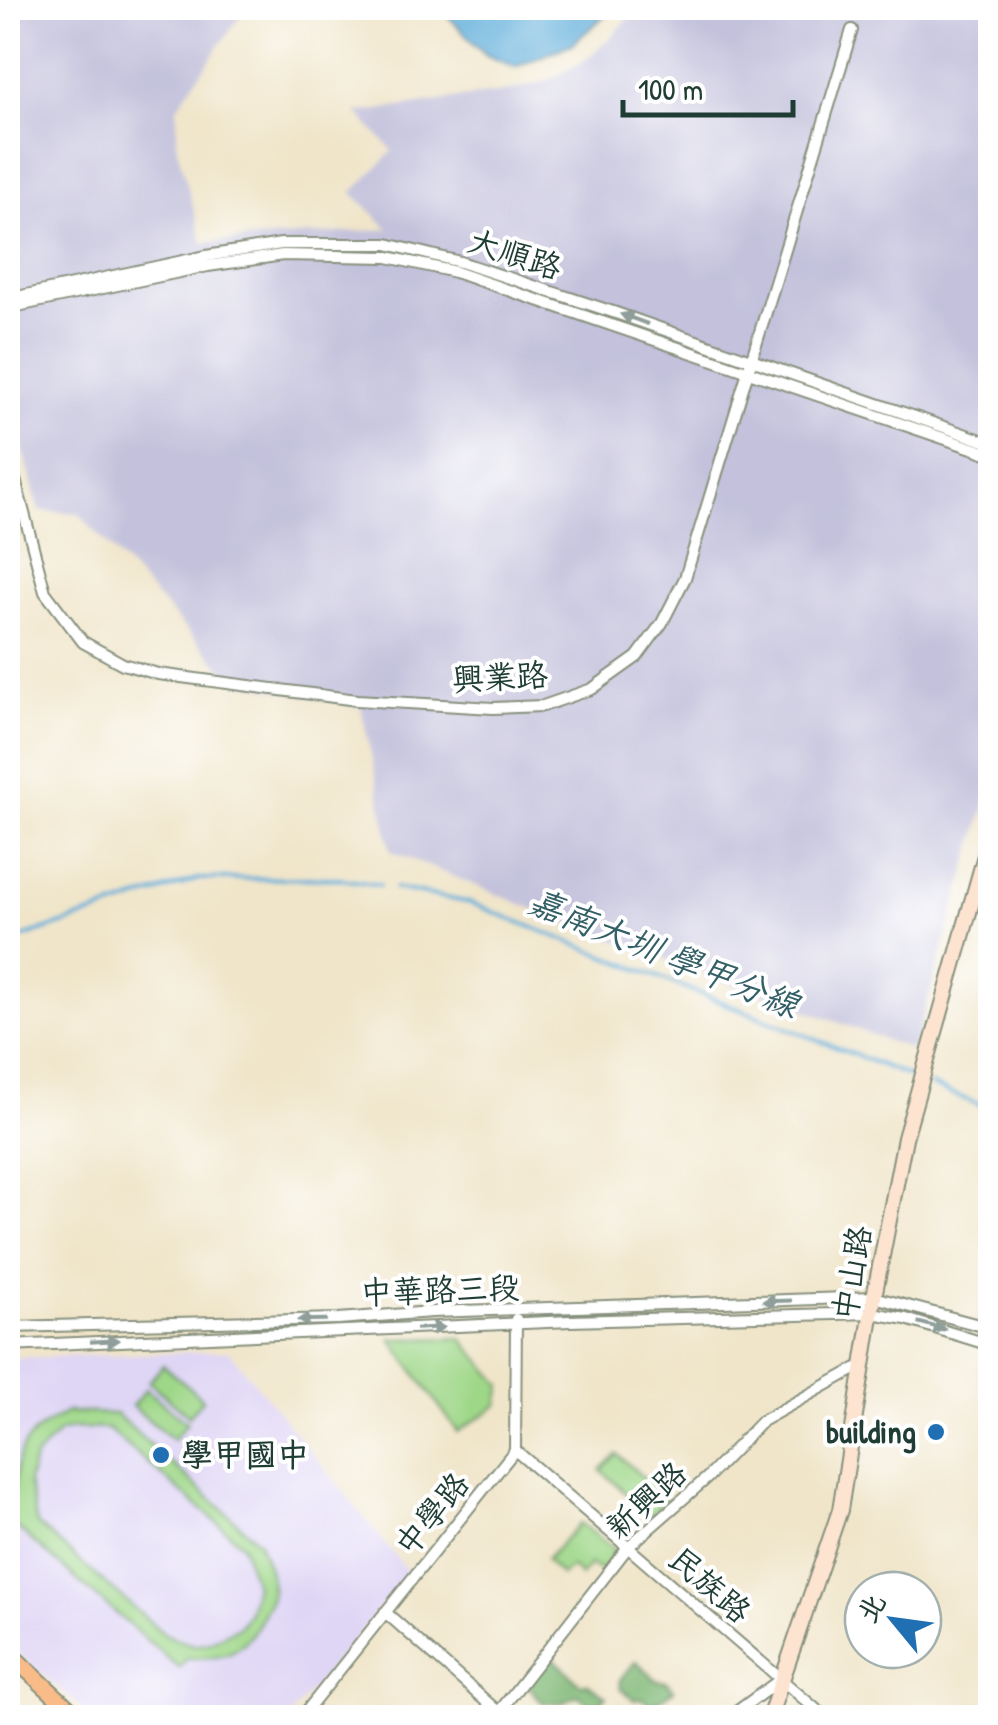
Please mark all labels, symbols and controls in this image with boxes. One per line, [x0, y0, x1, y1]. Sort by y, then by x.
scale bar [623, 55, 793, 117]
text: 100 m [638, 69, 703, 109]
street label: 大順路 [463, 218, 567, 289]
one-way arrow [618, 311, 648, 326]
street label: 興業路 [451, 653, 549, 700]
water label: 嘉南大圳 學甲分線 [522, 877, 808, 1029]
street label: 中山路 [822, 1222, 881, 1324]
street label: 中華路三段 [359, 1265, 521, 1314]
one-way arrow [760, 1293, 792, 1309]
one-way arrow [296, 1312, 328, 1328]
one-way arrow [917, 1318, 948, 1334]
one-way arrow [414, 1319, 446, 1335]
one-way arrow [89, 1333, 121, 1349]
place label: building [826, 1410, 916, 1454]
marker: building [925, 1421, 947, 1443]
place label: 學甲國中 [181, 1433, 309, 1476]
marker: 學甲國中 [150, 1444, 172, 1466]
street label: 新興路 [596, 1451, 695, 1548]
street label: 中學路 [385, 1463, 479, 1565]
street label: 民族路 [660, 1537, 761, 1632]
north arrow [843, 1570, 943, 1670]
text: 北 [848, 1586, 895, 1629]

